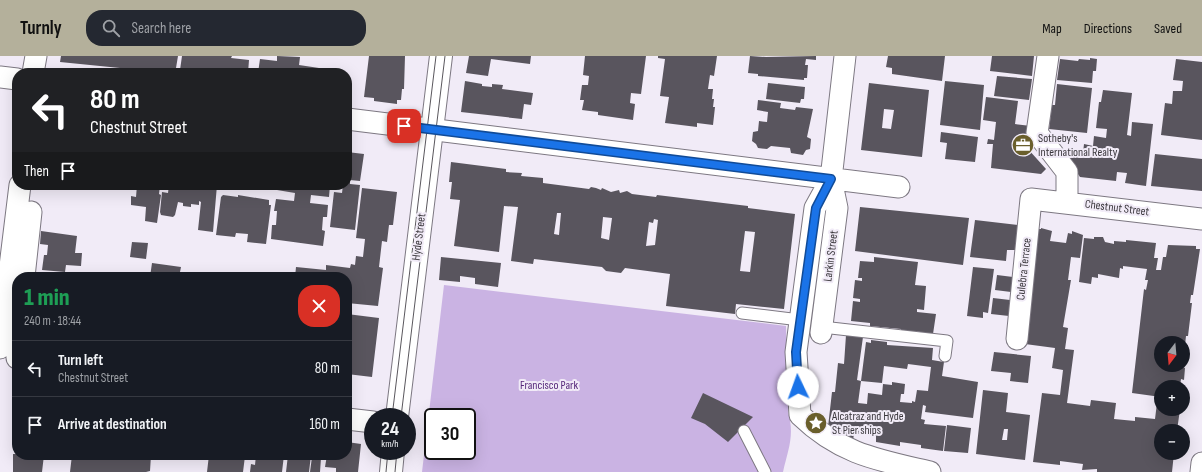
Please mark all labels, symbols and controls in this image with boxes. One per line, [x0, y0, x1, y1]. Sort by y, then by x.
search box [86, 10, 366, 46]
text: Turnly [20, 17, 62, 40]
icon: search [100, 17, 122, 39]
text: Search here [132, 19, 191, 38]
text: Map [1042, 20, 1062, 37]
text: Directions [1084, 20, 1132, 37]
text: Saved [1154, 20, 1182, 37]
text: 80 m [90, 83, 139, 116]
icon: left [24, 84, 76, 136]
pin [387, 109, 421, 143]
icon: arrive [393, 115, 415, 137]
text: Chestnut Street [90, 117, 187, 138]
place label: Sotheby's International Realty [1038, 131, 1118, 160]
office icon: Sotheby's International Realty [1010, 132, 1036, 158]
icon: arrive [57, 160, 79, 182]
text: Then [24, 162, 49, 181]
street label: Chestnut Street [1084, 197, 1150, 219]
street label: Hyde Street [409, 212, 429, 262]
street label: Larkin Street [820, 229, 842, 283]
street label: Culebra Terrace [1013, 237, 1035, 301]
text: 1 min [24, 283, 70, 312]
button: close [298, 285, 340, 327]
text: 240 m · 18:44 [24, 313, 81, 329]
north arrow [1154, 336, 1190, 372]
map controls [1154, 336, 1190, 460]
text: Turn left [58, 351, 103, 370]
icon: left [24, 358, 46, 380]
text: 80 m [315, 359, 340, 378]
position arrow [777, 366, 819, 408]
text: Chestnut Street [58, 370, 128, 386]
park label: Francisco Park [520, 378, 578, 393]
button: + [1154, 380, 1190, 416]
speed limit sign: 30 [424, 408, 476, 460]
place label: Alcatraz and Hyde St Pier ships [831, 409, 904, 438]
place icon: Alcatraz and Hyde St Pier ships [803, 410, 829, 436]
icon: arrive [24, 414, 46, 436]
text: Arrive at destination [58, 415, 167, 434]
text: 160 m [309, 415, 340, 434]
text: 24 [381, 417, 399, 441]
button: − [1154, 424, 1190, 460]
text: km/h [381, 438, 399, 450]

